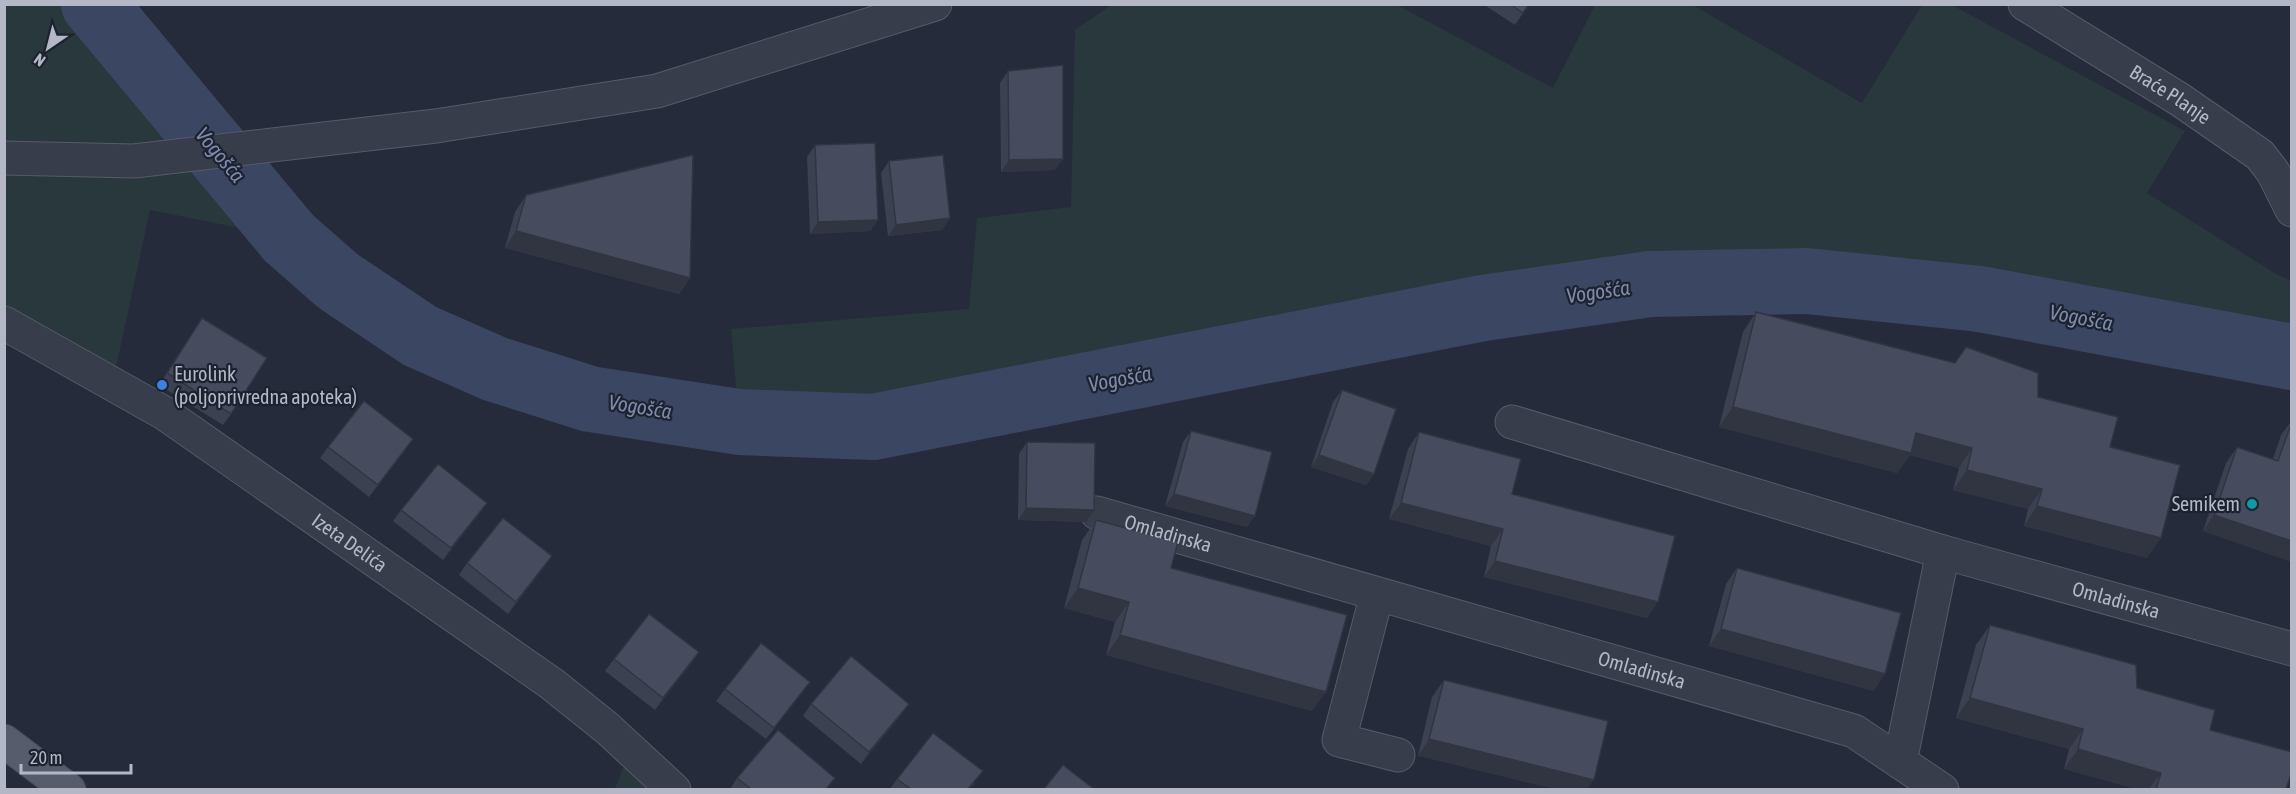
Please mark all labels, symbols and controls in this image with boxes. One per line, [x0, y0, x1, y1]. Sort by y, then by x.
north arrow [18, 18, 78, 78]
text: N [30, 50, 48, 70]
street label: Braće Planje [2126, 60, 2215, 128]
water label: Vogošća [191, 122, 251, 187]
water label: Vogošća [1565, 275, 1631, 307]
water label: Vogošća [2048, 299, 2115, 335]
water label: Vogošća [1086, 360, 1154, 396]
place label: Eurolink (poljoprivredna apoteka) [174, 362, 357, 408]
marker: Eurolink (poljoprivredna apoteka) [155, 378, 169, 392]
water label: Vogošća [607, 389, 674, 423]
place label: Semikem [2172, 492, 2240, 515]
marker: Semikem [2245, 497, 2259, 511]
street label: Izeta Delića [308, 508, 392, 576]
street label: Omladinska [1122, 510, 1215, 556]
street label: Omladinska [2070, 577, 2163, 623]
street label: Omladinska [1596, 646, 1688, 693]
scale bar [21, 737, 130, 775]
text: 20 m [30, 747, 62, 768]

